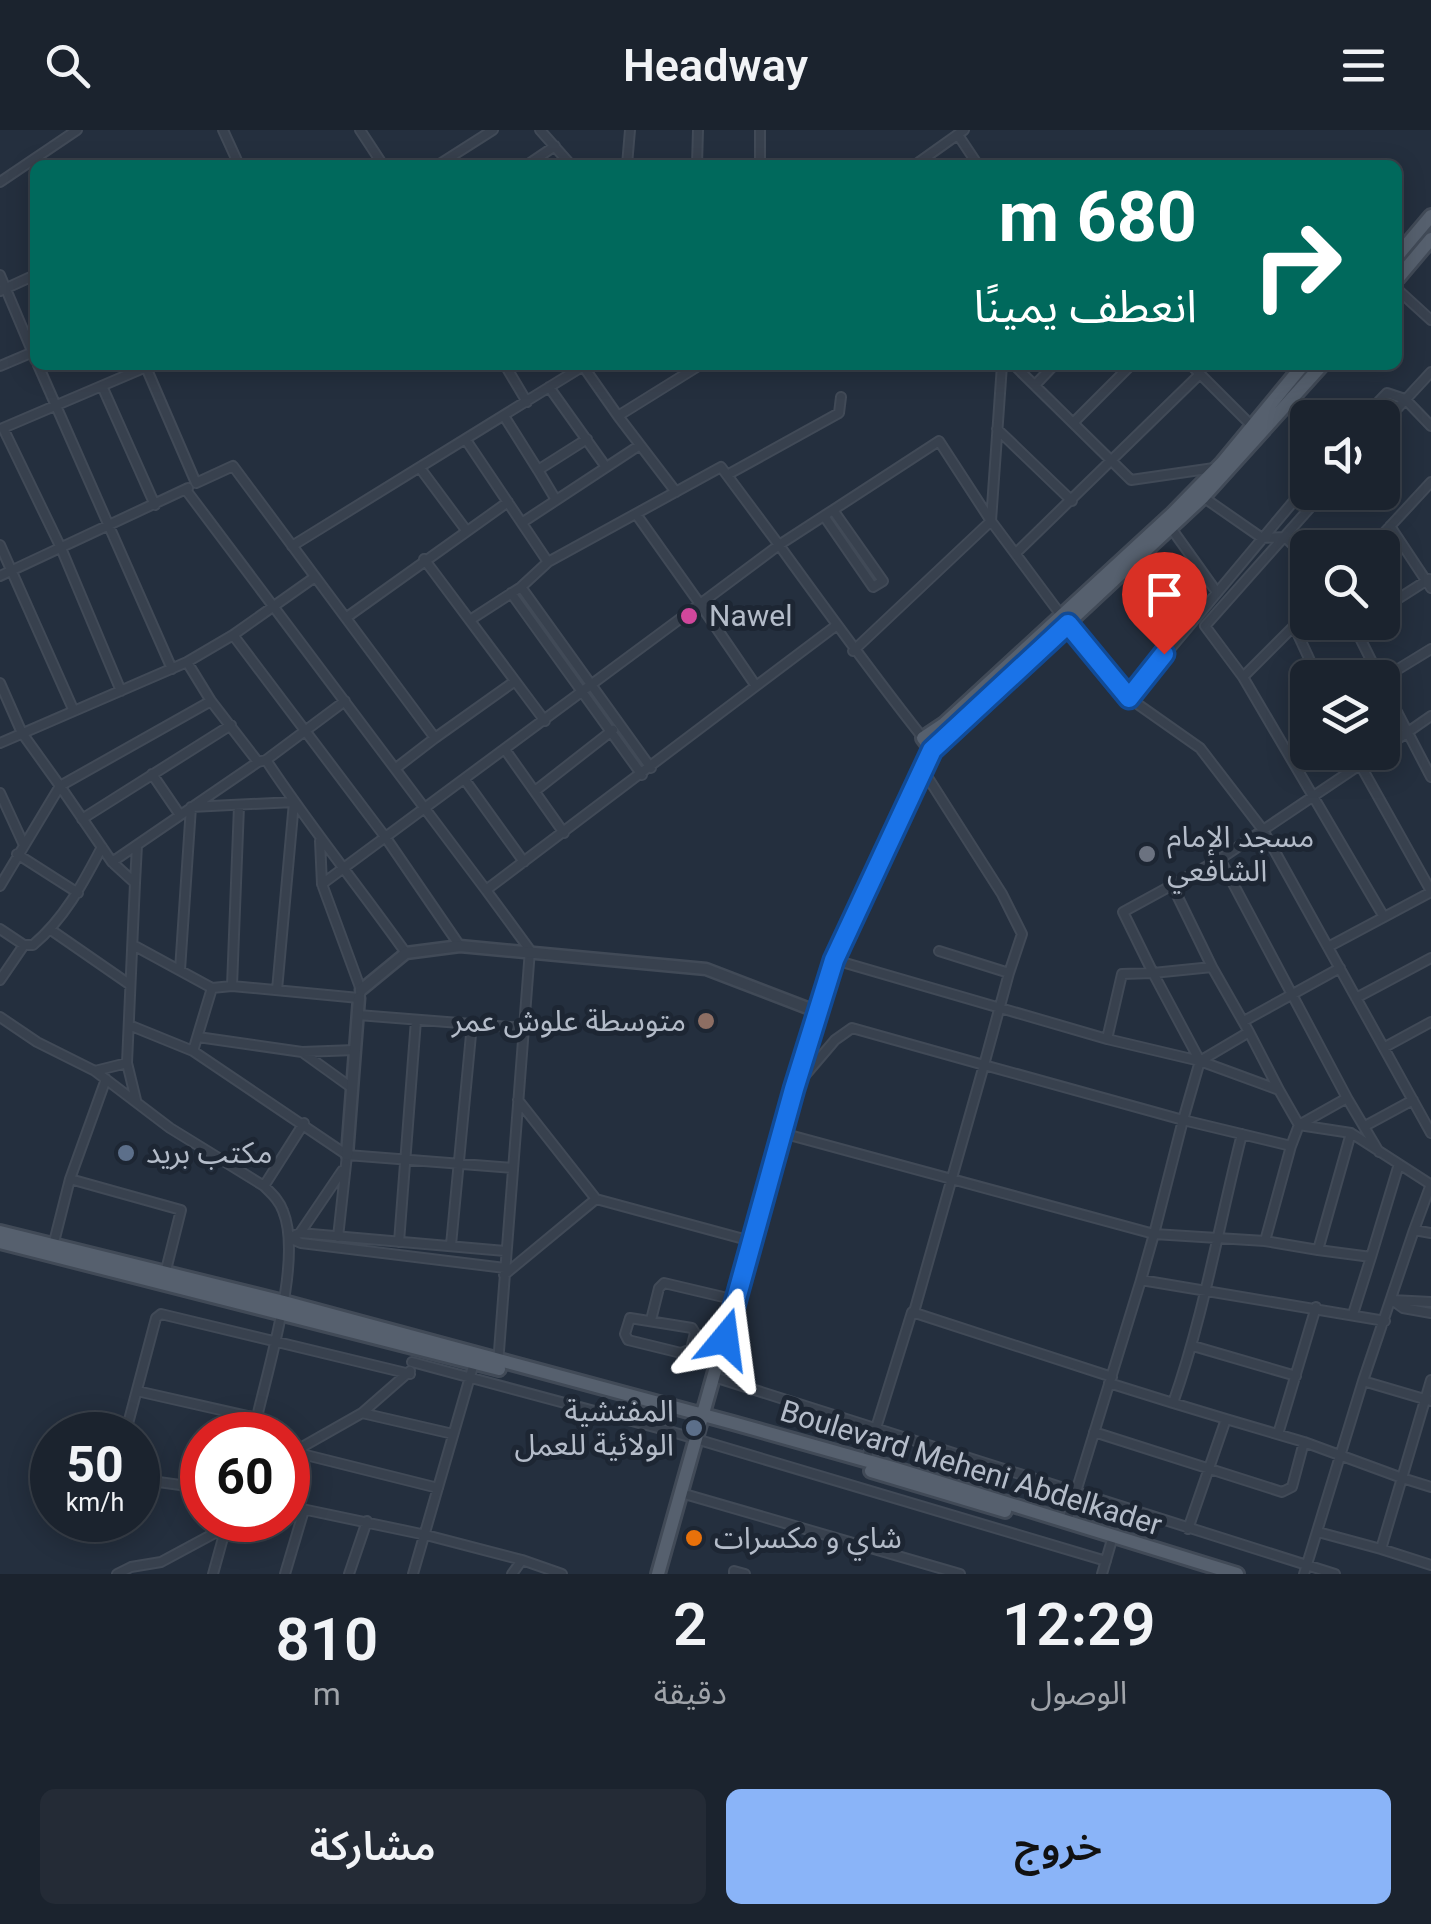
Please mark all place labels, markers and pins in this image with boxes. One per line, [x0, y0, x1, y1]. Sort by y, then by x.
pin [1122, 552, 1207, 655]
place label: Nawel [709, 598, 792, 633]
marker: Nawel [678, 605, 700, 627]
place label: مسجد الإمام الشافعي [1167, 819, 1314, 894]
marker: مسجد الإمام الشافعي [1136, 843, 1158, 865]
place label: متوسطة علوش عمر [451, 1003, 686, 1038]
marker: متوسطة علوش عمر [695, 1010, 717, 1032]
place label: مكتب بريد [146, 1135, 272, 1170]
marker: مكتب بريد [115, 1142, 137, 1164]
place label: المفتشية الولائية للعمل [514, 1393, 674, 1462]
marker: المفتشية الولائية للعمل [683, 1417, 705, 1439]
place label: شاي و مكسرات [714, 1520, 902, 1561]
marker: شاي و مكسرات [683, 1527, 705, 1549]

